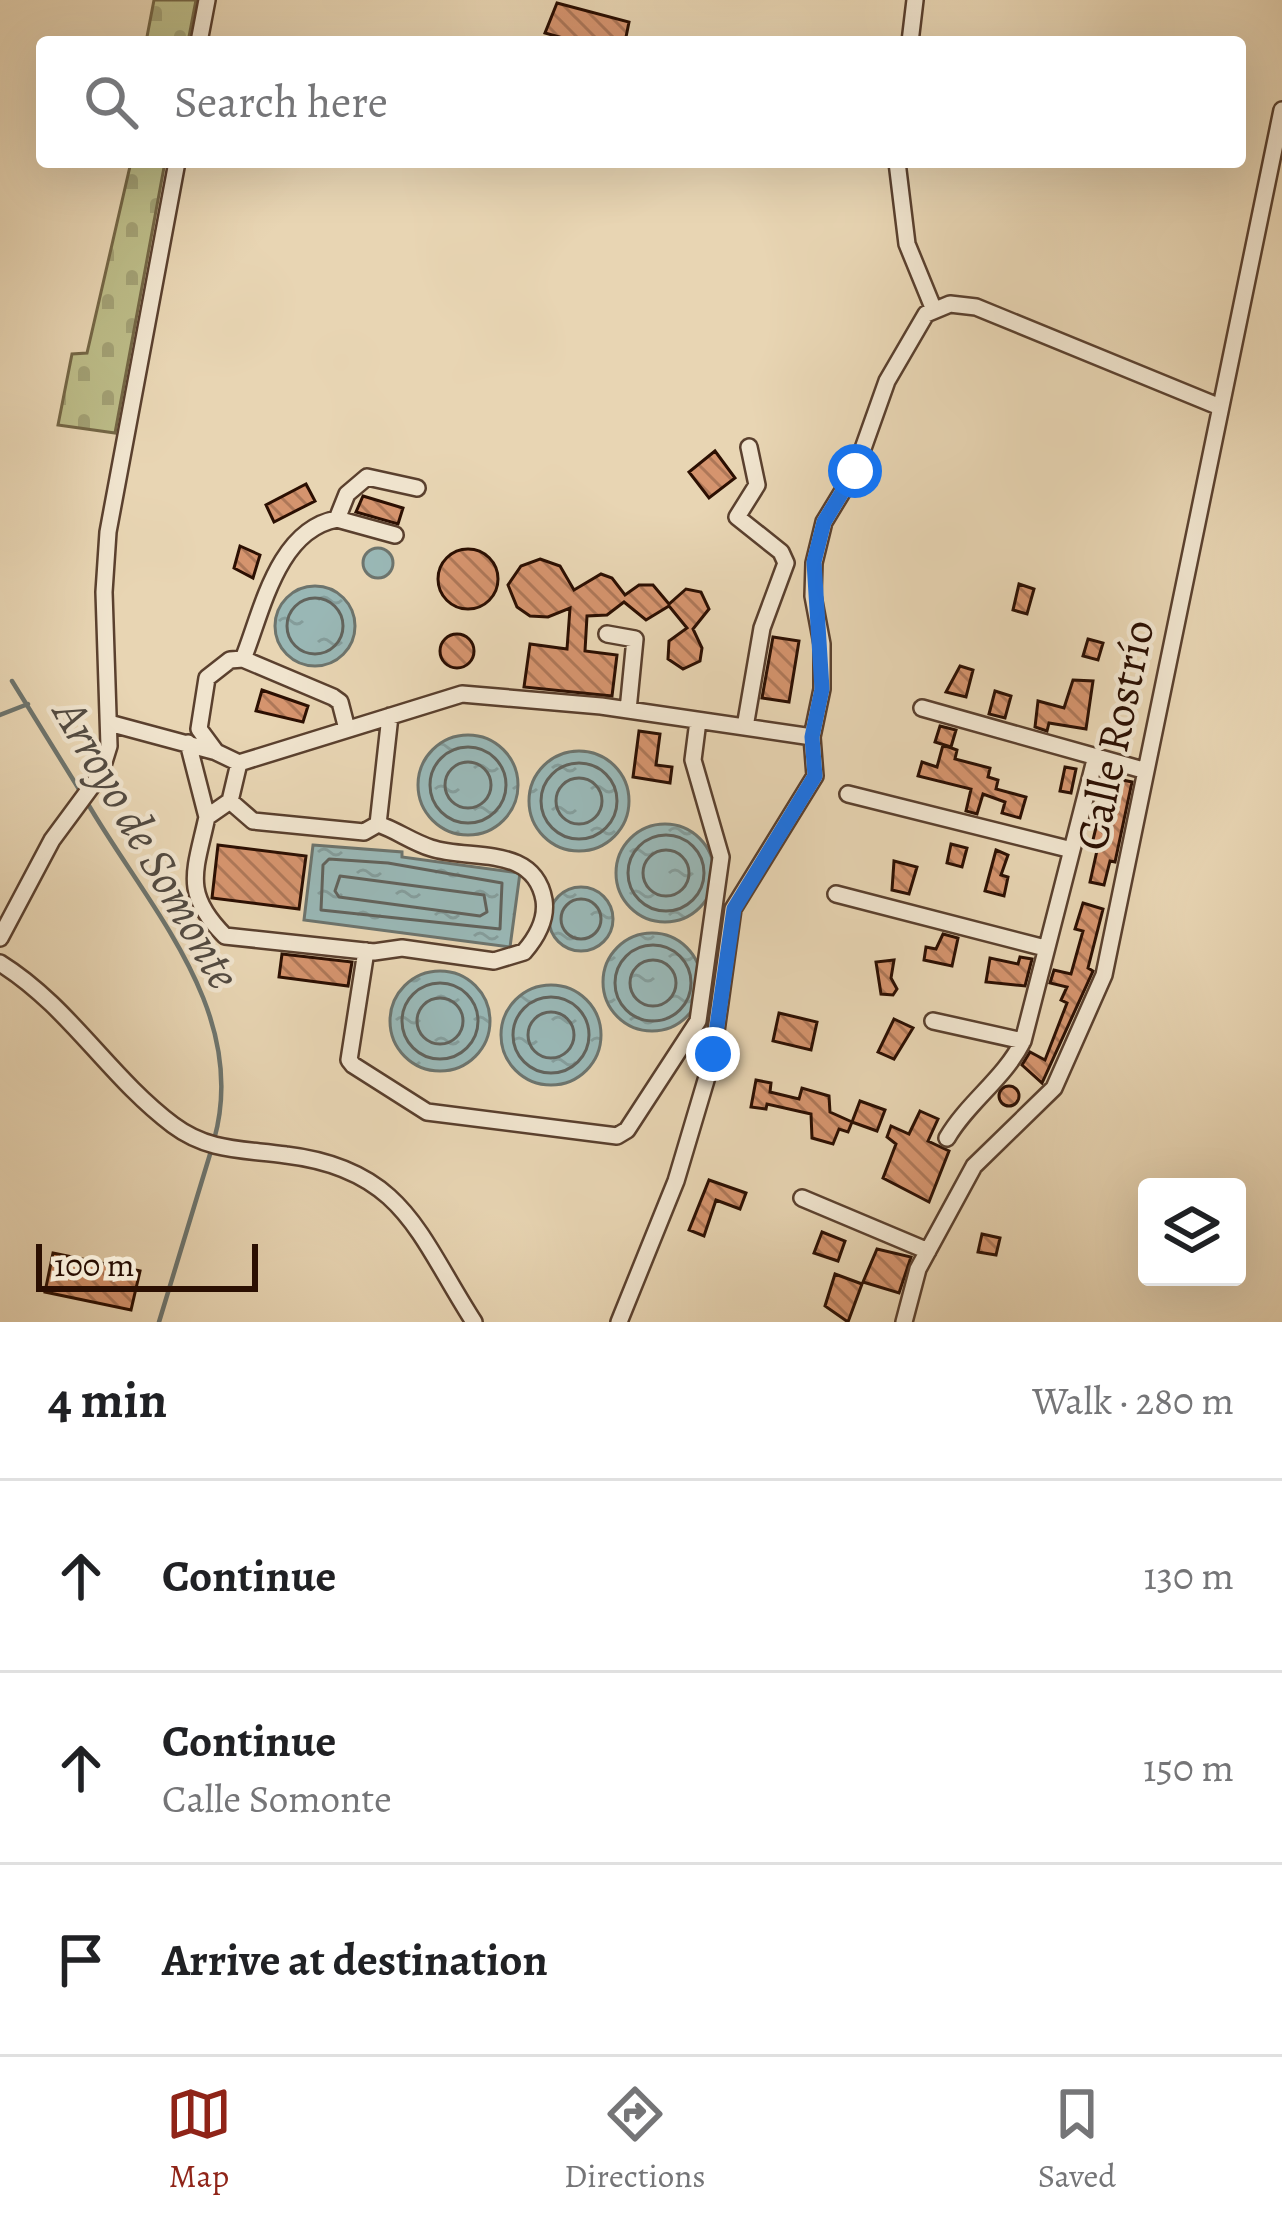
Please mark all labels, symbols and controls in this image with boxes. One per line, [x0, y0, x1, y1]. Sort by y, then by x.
search box [36, 36, 1246, 168]
icon: search [78, 69, 144, 135]
text: Search here [174, 71, 388, 133]
route start [828, 444, 882, 498]
street label: Calle Rostrío [1060, 614, 1170, 856]
water label: Arroyo de Somonte [36, 684, 257, 1001]
route end [686, 1027, 740, 1081]
map controls [1138, 1178, 1246, 1286]
button: layers [1138, 1178, 1246, 1286]
scale bar [36, 1238, 258, 1291]
text: 100 m [54, 1242, 134, 1287]
text: 4 min [48, 1365, 167, 1435]
text: Walk · 280 m [1032, 1374, 1234, 1427]
icon: ahead [48, 1543, 114, 1609]
text: Continue [162, 1545, 336, 1607]
text: 130 m [1143, 1549, 1234, 1602]
text: Continue [162, 1710, 336, 1772]
icon: ahead [48, 1735, 114, 1801]
text: 150 m [1143, 1741, 1234, 1794]
text: Calle Somonte [162, 1772, 392, 1825]
icon: arrive [48, 1927, 114, 1993]
text: Arrive at destination [162, 1929, 548, 1991]
tab: Map [166, 2081, 232, 2198]
tab: Directions [564, 2081, 706, 2198]
tab: Saved [1038, 2081, 1116, 2198]

